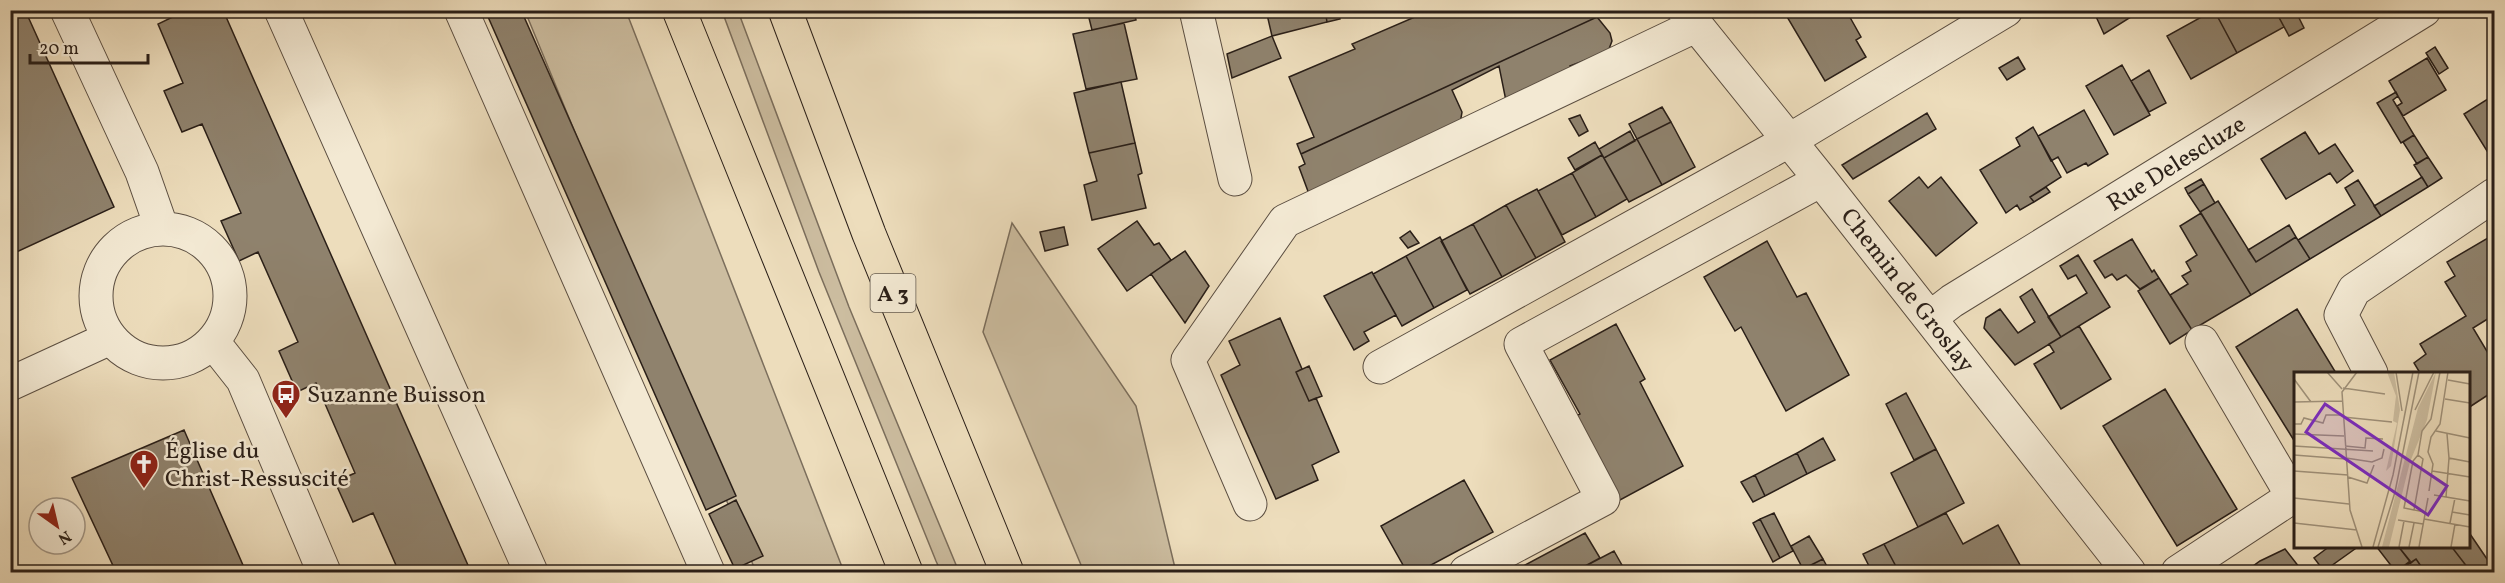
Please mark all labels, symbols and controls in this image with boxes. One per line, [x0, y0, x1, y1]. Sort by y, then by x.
scale bar [30, 27, 148, 65]
text: 20 m [39, 37, 79, 62]
street label: Rue Delescluze [2101, 108, 2253, 221]
street label: Chemin de Groslay [1831, 202, 1982, 381]
road number: A 3 [870, 274, 916, 312]
inset map [2294, 372, 2469, 547]
bus stop icon: Suzanne Buisson [270, 378, 302, 420]
place label: Suzanne Buisson [307, 379, 486, 413]
place label: Église du Christ-Ressuscité [165, 435, 349, 497]
church icon: Église du Christ-Ressuscité [128, 448, 160, 490]
north arrow [27, 496, 87, 556]
text: N [53, 524, 75, 549]

